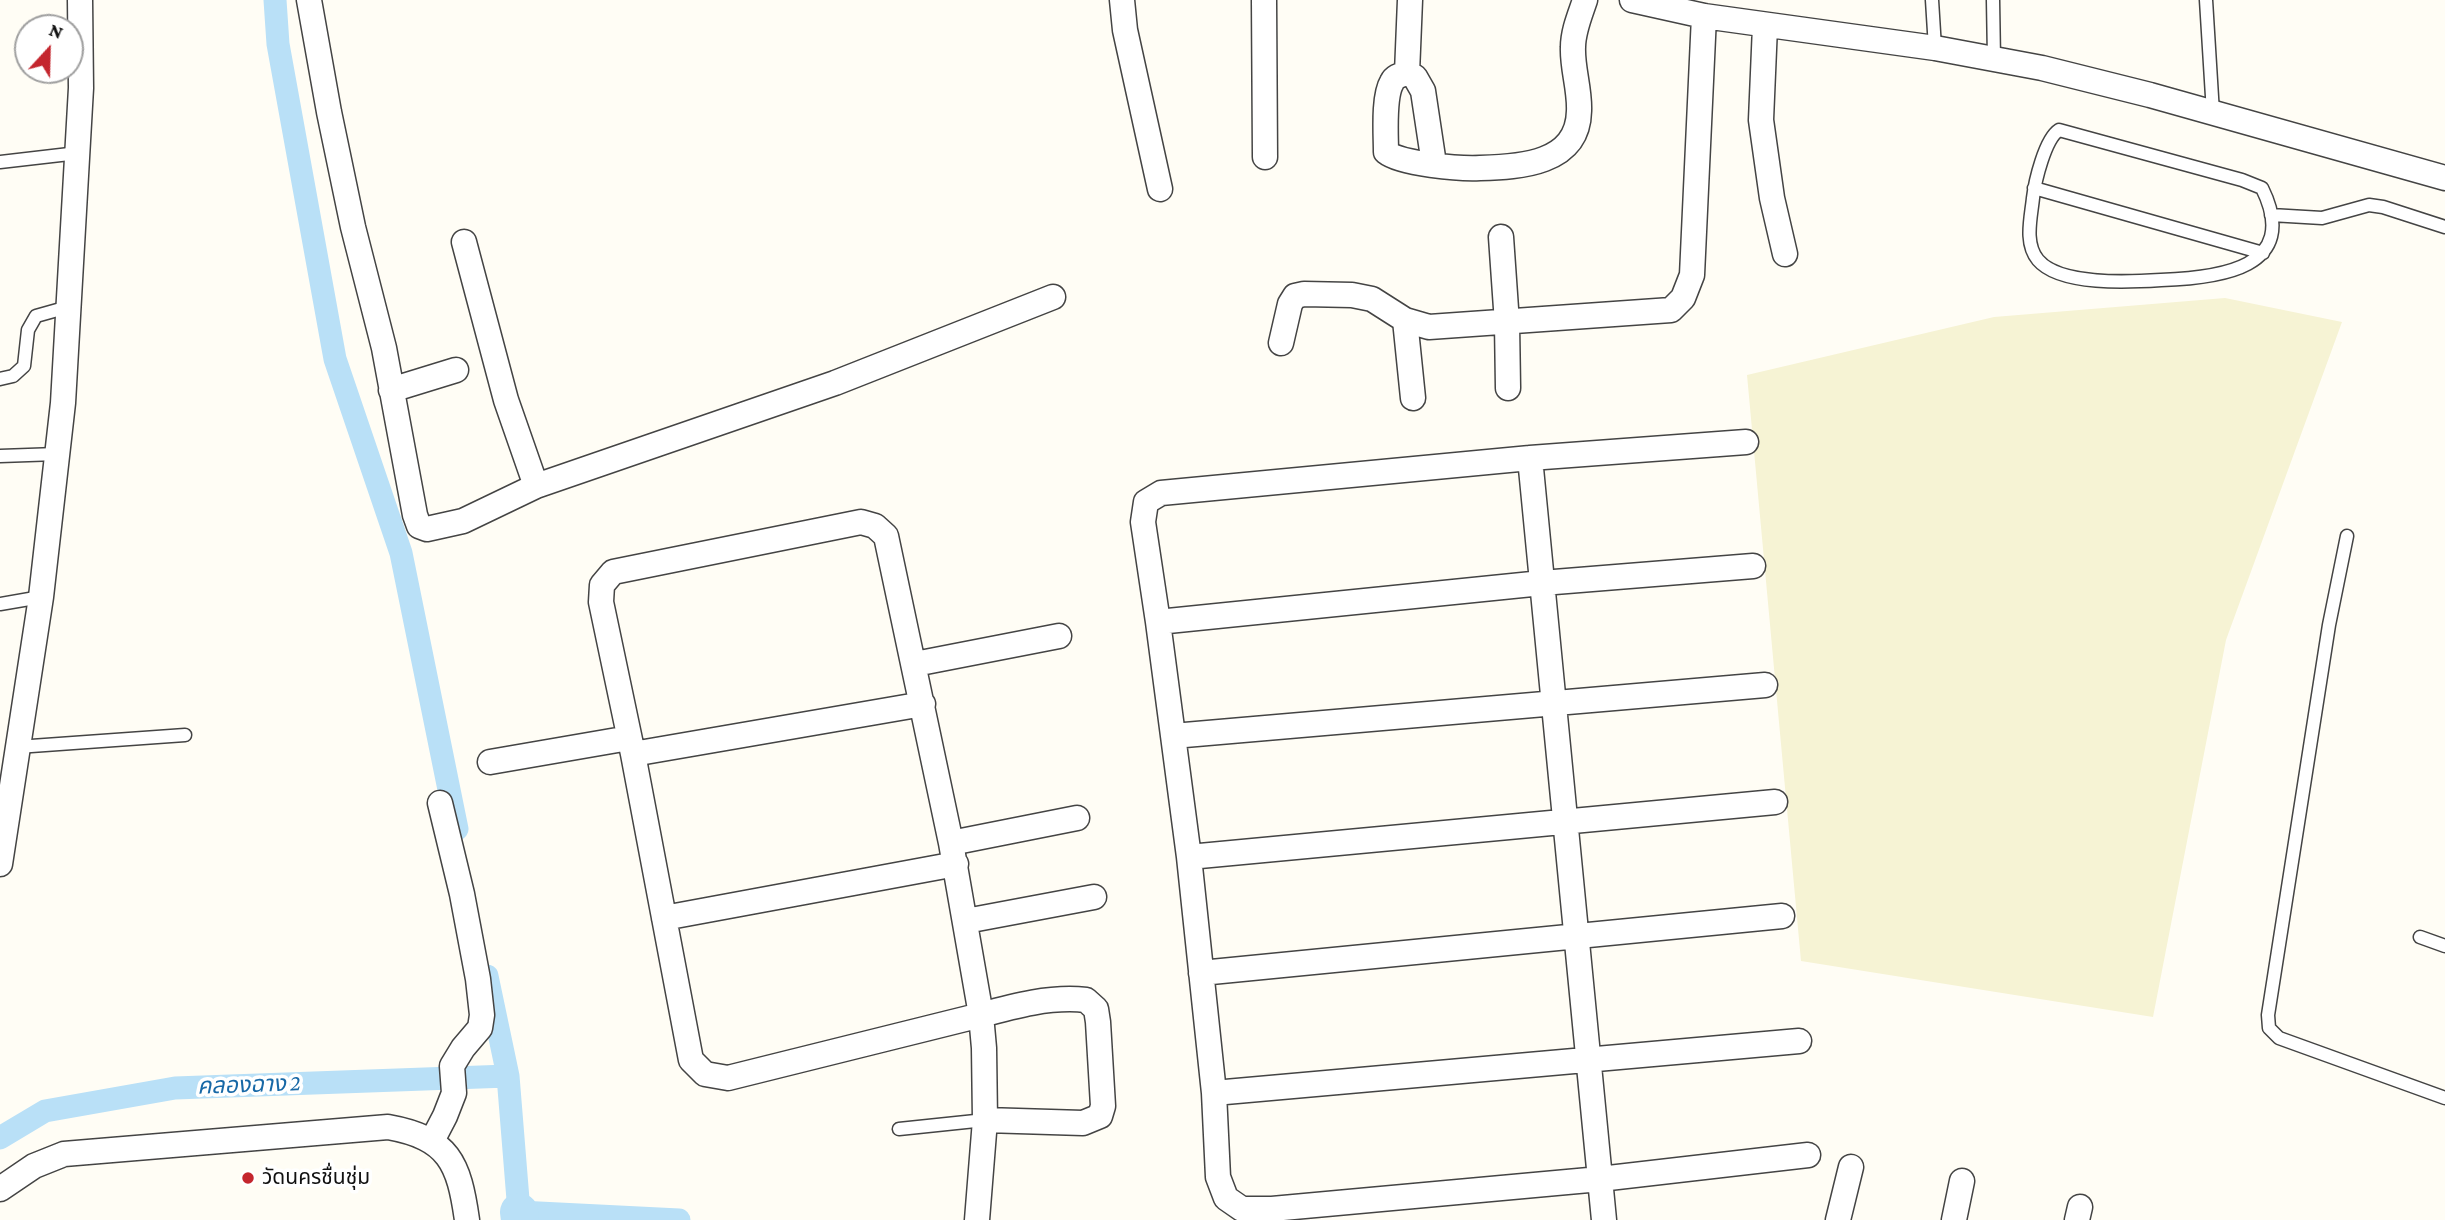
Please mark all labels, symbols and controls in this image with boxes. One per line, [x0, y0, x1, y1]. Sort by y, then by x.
north arrow [14, 14, 84, 84]
text: N [46, 19, 66, 43]
water label: คลองฉาง 2 [197, 1069, 301, 1101]
place label: วัดนครชื่นชุ่ม [262, 1165, 370, 1191]
marker: วัดนครชื่นชุ่ม [240, 1170, 256, 1186]

